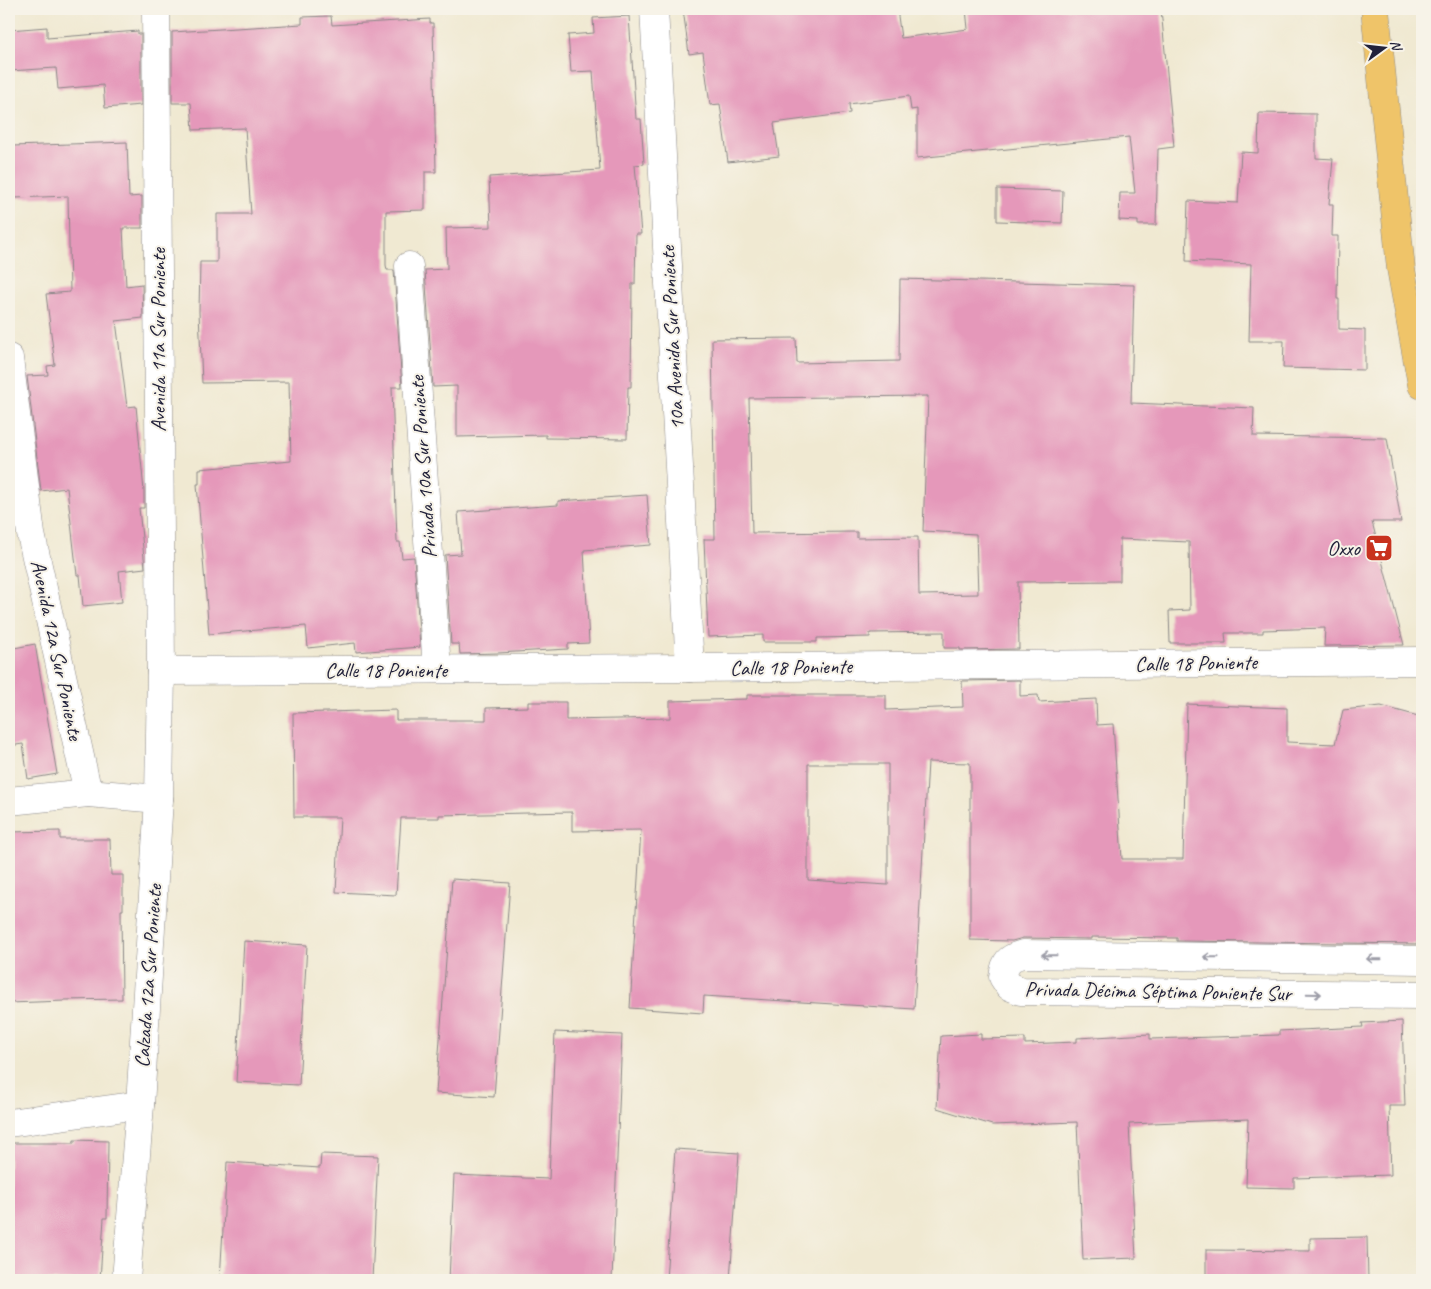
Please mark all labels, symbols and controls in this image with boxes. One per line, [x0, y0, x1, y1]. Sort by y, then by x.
north arrow [1358, 22, 1408, 72]
text: N [1387, 38, 1406, 53]
street label: 10a Avenida Sur Poniente [654, 244, 690, 431]
street label: Avenida 11a Sur Poniente [145, 247, 171, 432]
street label: Privada 10a Sur Poniente [404, 374, 442, 559]
supermarket icon: Oxxo [1364, 533, 1394, 563]
place label: Oxxo [1327, 535, 1362, 561]
street label: Avenida 12a Sur Poniente [25, 557, 89, 744]
street label: Calle 18 Poniente [1135, 649, 1259, 677]
street label: Calle 18 Poniente [730, 653, 854, 681]
street label: Calle 18 Poniente [325, 657, 449, 683]
street label: Calzada 12a Sur Poniente [129, 882, 167, 1069]
one-way arrow [1041, 950, 1057, 960]
one-way arrow [1203, 952, 1220, 962]
one-way arrow [1366, 955, 1382, 964]
street label: Privada Décima Séptima Poniente Sur [1024, 976, 1294, 1006]
one-way arrow [1306, 989, 1322, 999]

